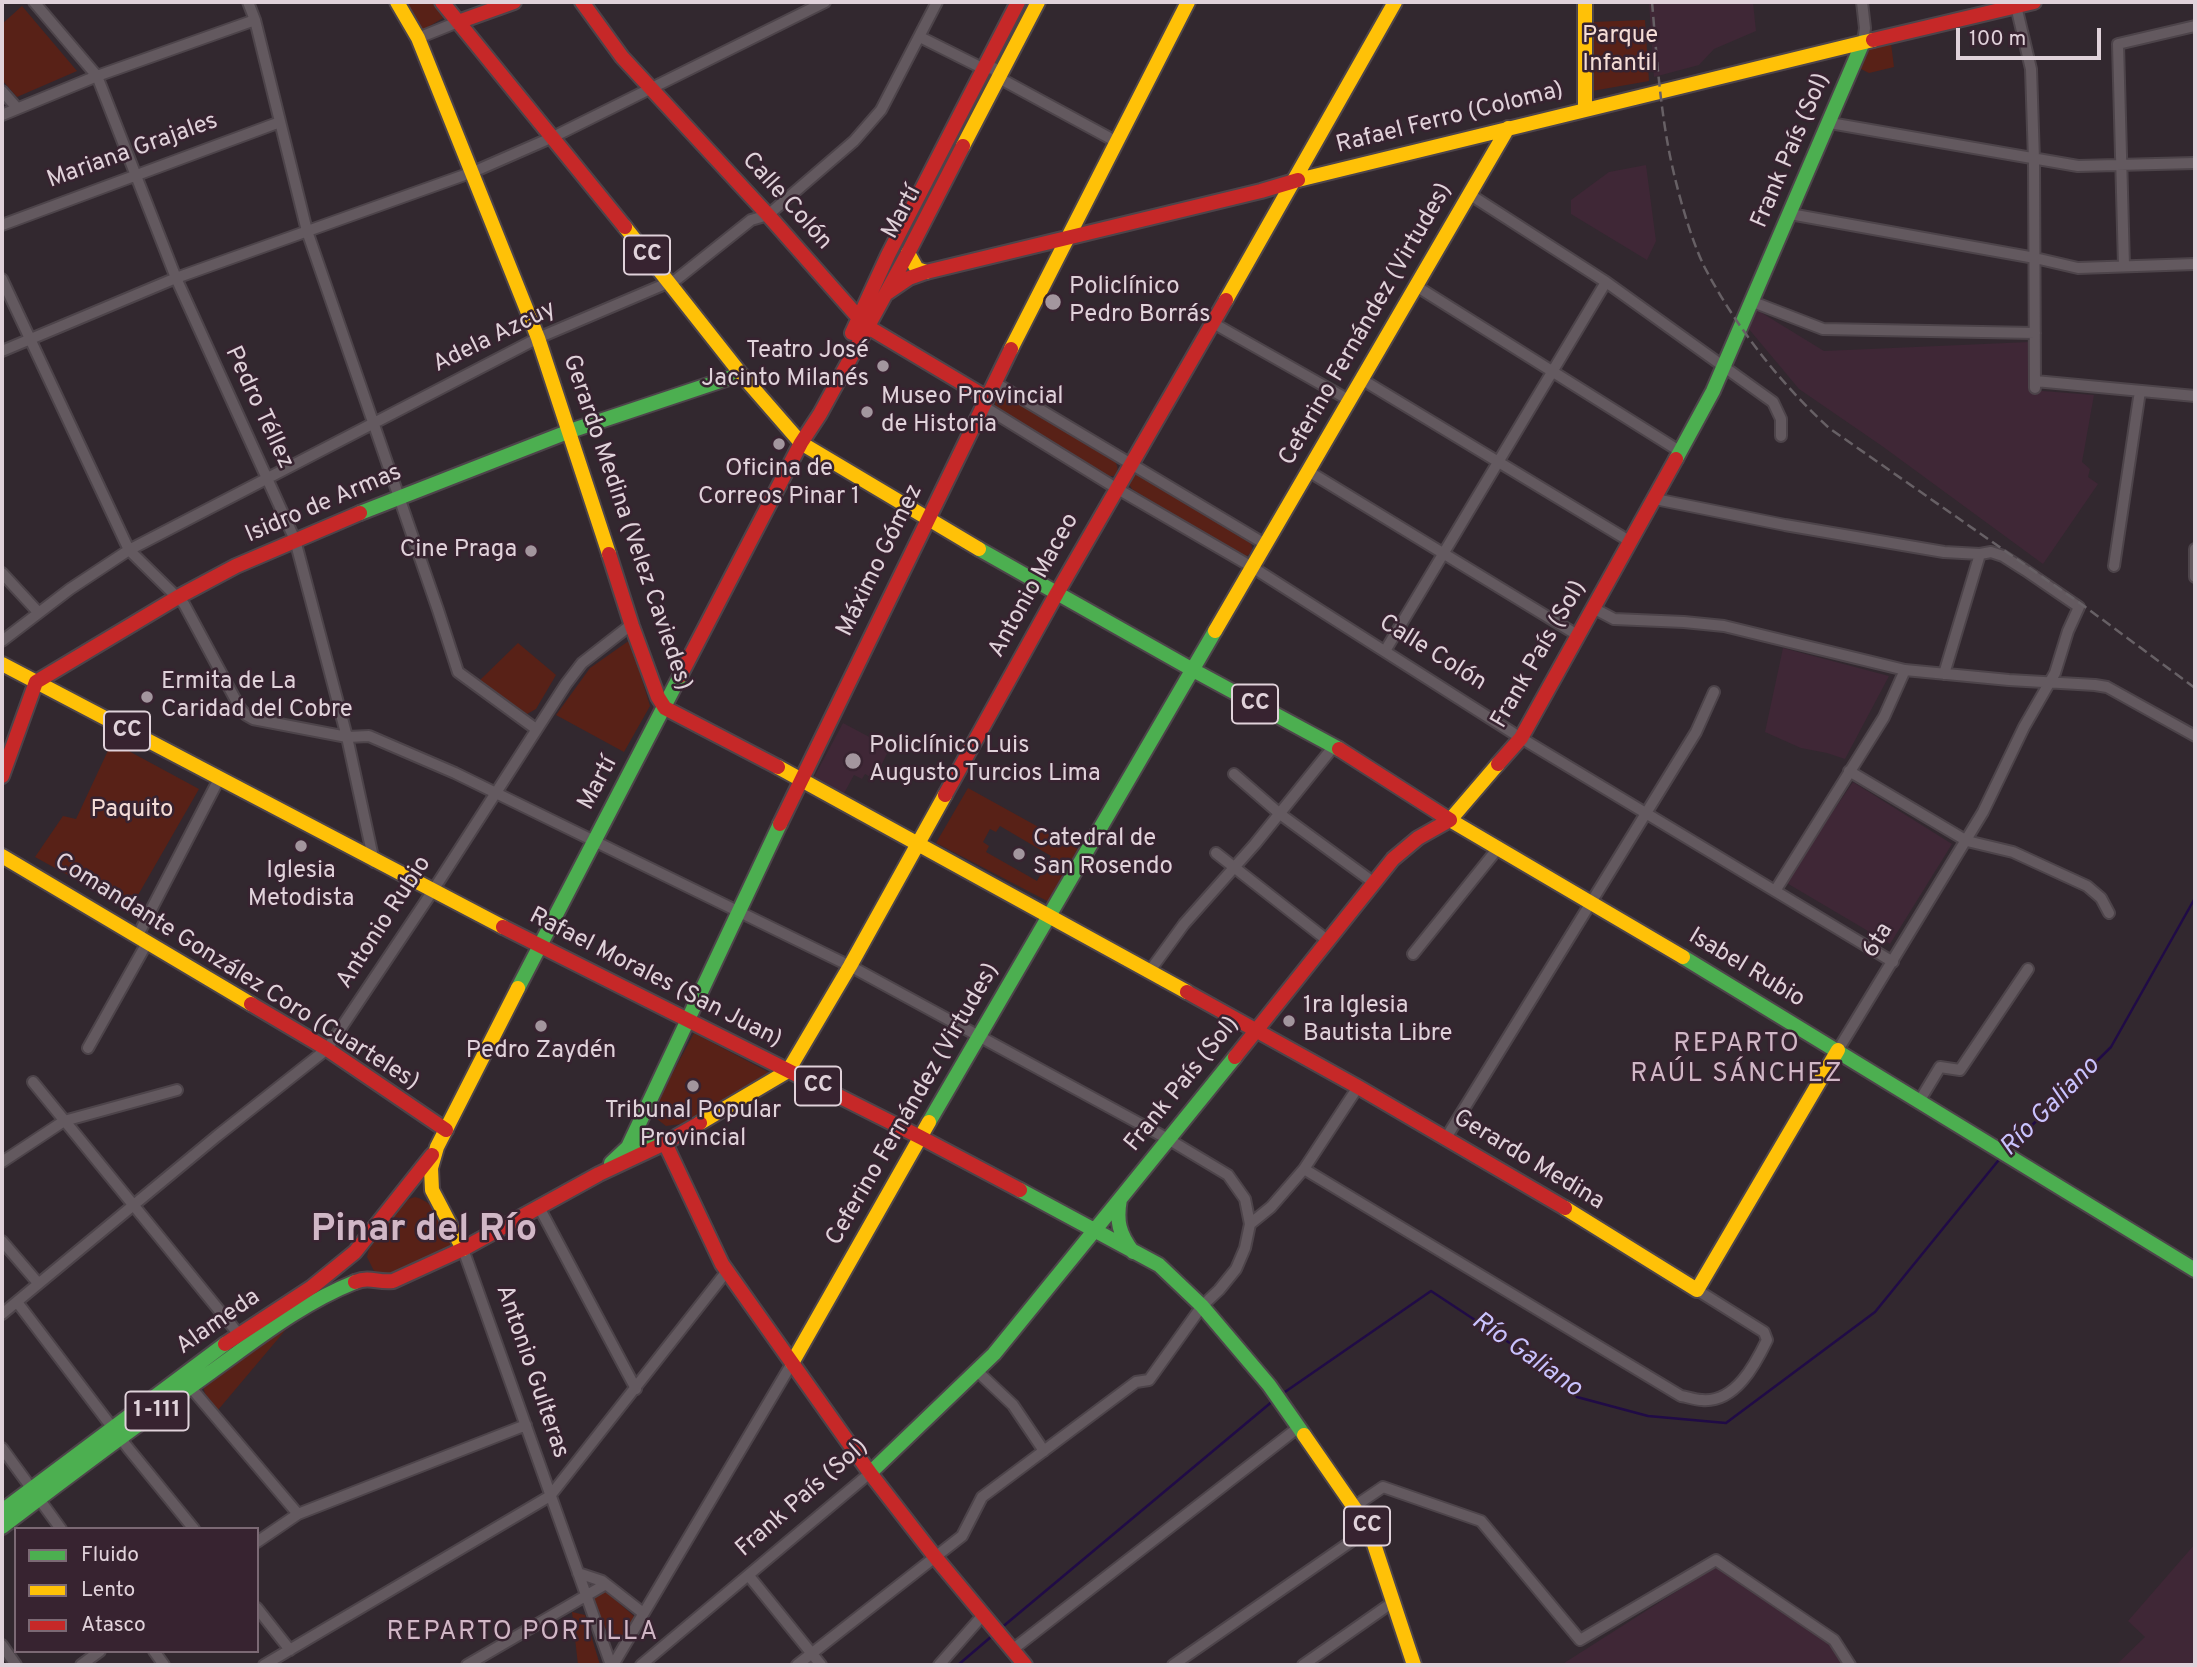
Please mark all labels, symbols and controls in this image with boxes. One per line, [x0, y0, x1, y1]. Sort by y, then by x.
scale bar [1959, 14, 2104, 58]
park label: Parque Infantil [1582, 23, 1658, 79]
text: 100 m [1969, 26, 2026, 53]
street label: Frank País (Sol) [1746, 69, 1838, 233]
street label: Rafael Ferro (Coloma) [1333, 77, 1567, 161]
street label: Mariana Grajales [44, 108, 222, 196]
street label: Calle Colón [735, 147, 837, 257]
street label: Ceferino Fernández (Virtudes) [1274, 179, 1460, 471]
street label: Martí [877, 181, 929, 245]
road number: CC [624, 236, 670, 274]
place label: Policlínico Pedro Borrás [1069, 274, 1210, 330]
marker: Policlínico Pedro Borrás [1043, 292, 1063, 312]
street label: Adela Azcuy [429, 296, 561, 380]
place label: Teatro José Jacinto Milanés [701, 338, 869, 394]
street label: Pedro Téllez [217, 342, 299, 474]
street label: Gerardo Medina (Velez Caviedes) [555, 351, 697, 695]
marker: Teatro José Jacinto Milanés [875, 358, 891, 374]
place label: Museo Provincial de Historia [881, 384, 1064, 440]
marker: Museo Provincial de Historia [859, 404, 875, 420]
marker: Oficina de Correos Pinar 1 [771, 436, 787, 452]
place label: Oficina de Correos Pinar 1 [698, 456, 860, 512]
street label: Isidro de Armas [242, 459, 406, 551]
street label: Máximo Gómez [832, 480, 930, 642]
street label: Antonio Maceo [983, 509, 1087, 663]
place label: Cine Praga [400, 537, 517, 565]
marker: Cine Praga [523, 543, 539, 559]
street label: Frank País (Sol) [1486, 576, 1594, 734]
street label: Calle Colón [1373, 610, 1491, 698]
place label: Ermita de La Caridad del Cobre [161, 669, 353, 725]
road number: CC [1232, 684, 1278, 724]
marker: Ermita de La Caridad del Cobre [139, 689, 155, 705]
road number: CC [104, 712, 150, 750]
place label: Policlínico Luis Augusto Turcios Lima [869, 733, 1101, 789]
marker: Policlínico Luis Augusto Turcios Lima [843, 751, 863, 771]
street label: Martí [573, 752, 625, 816]
park label: Paquito [91, 797, 173, 825]
place label: Catedral de San Rosendo [1033, 826, 1173, 882]
marker: Iglesia Metodista [293, 838, 309, 854]
marker: Catedral de San Rosendo [1011, 846, 1027, 862]
street label: Comandante González Coro (Cuarteles) [48, 848, 424, 1098]
street label: Antonio Rubio [331, 851, 439, 995]
place label: Iglesia Metodista [248, 858, 354, 914]
street label: Rafael Morales (San Juan) [524, 903, 786, 1055]
street label: 6ta [1857, 918, 1901, 964]
street label: Isabel Rubio [1683, 923, 1809, 1015]
street label: Ceferino Fernández (Virtudes) [821, 959, 1007, 1251]
place label: 1ra Iglesia Bautista Libre [1303, 993, 1452, 1049]
street label: Frank País (Sol) [1120, 1012, 1246, 1158]
marker: 1ra Iglesia Bautista Libre [1281, 1013, 1297, 1029]
marker: Pedro Zaydén [533, 1018, 549, 1034]
district label: REPARTO RAÚL SÁNCHEZ [1632, 1030, 1842, 1092]
place label: Pedro Zaydén [466, 1038, 616, 1066]
water label: Río Galiano [1995, 1052, 2107, 1164]
road number: CC [795, 1066, 841, 1106]
marker: Tribunal Popular Provincial [685, 1078, 701, 1094]
place label: Tribunal Popular Provincial [605, 1098, 781, 1154]
street label: Gerardo Medina [1447, 1105, 1609, 1217]
district label: Pinar del Río [311, 1209, 537, 1255]
street label: Antonio Gulteras [488, 1282, 574, 1462]
street label: Alameda [172, 1284, 266, 1362]
water label: Río Galiano [1465, 1307, 1587, 1405]
road number: 1-111 [125, 1392, 188, 1430]
street label: Frank País (Sol) [731, 1434, 875, 1564]
road number: CC [1344, 1506, 1390, 1546]
legend [14, 1527, 259, 1653]
text: Fluido [81, 1542, 139, 1569]
text: Lento [81, 1577, 135, 1604]
text: Atasco [81, 1612, 146, 1639]
district label: REPARTO PORTILLA [389, 1618, 657, 1650]

